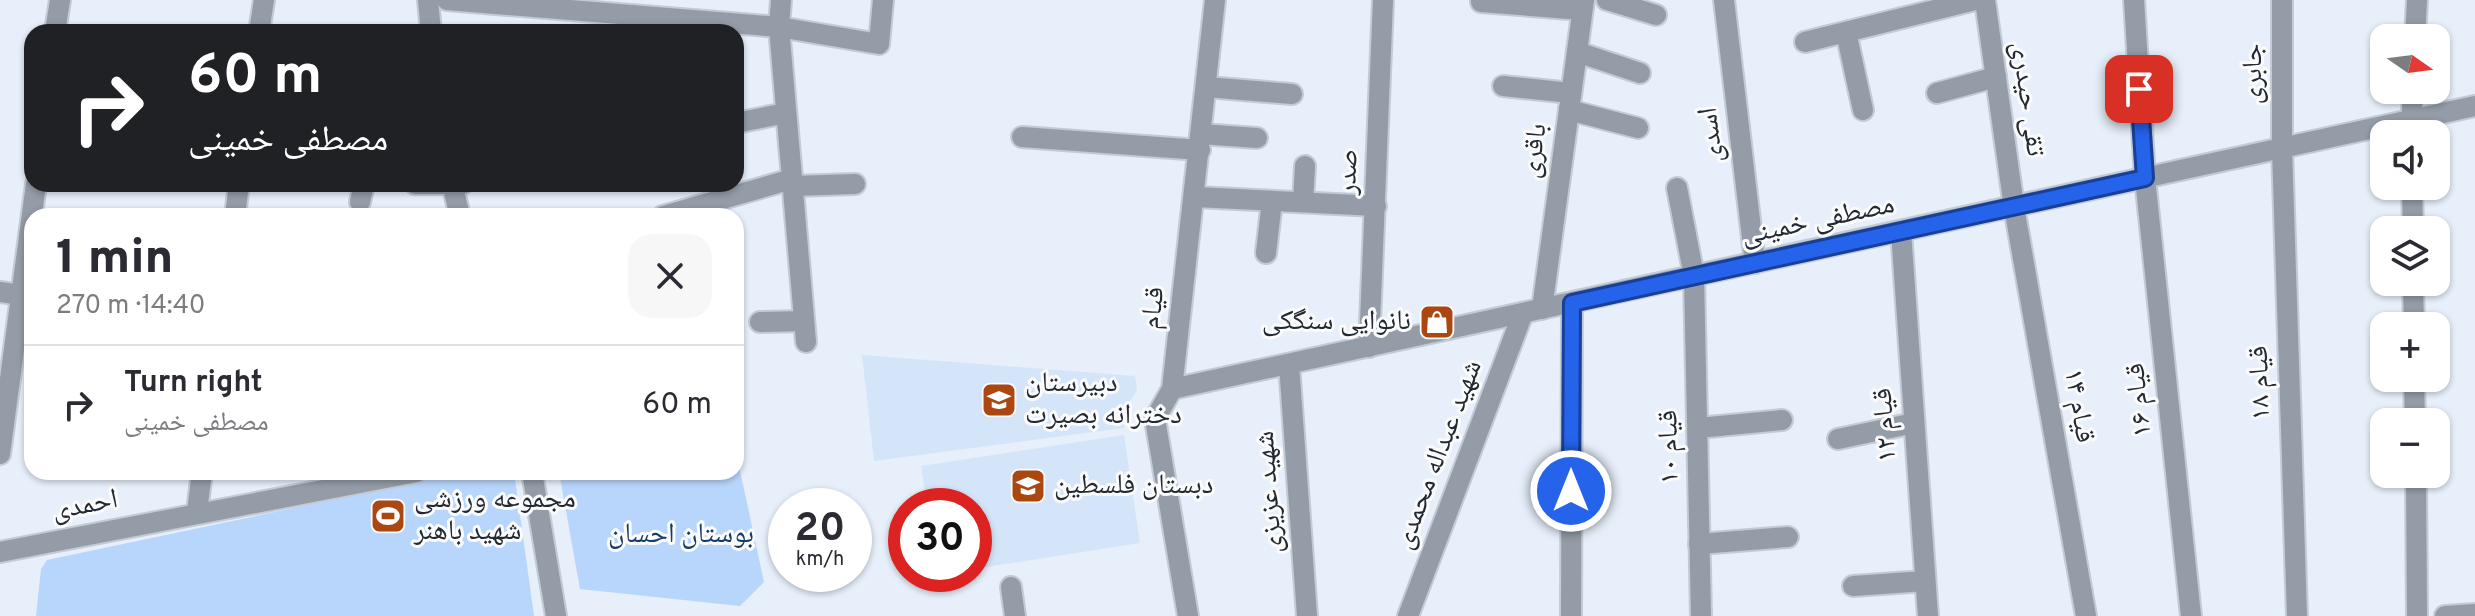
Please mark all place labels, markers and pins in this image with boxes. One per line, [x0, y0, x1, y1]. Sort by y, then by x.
pin [2105, 55, 2173, 123]
shop icon: نانوایی سنگکی [1418, 303, 1456, 341]
place label: نانوایی سنگکی [1262, 304, 1411, 340]
place label: دبیرستان دخترانه بصیرت [1025, 366, 1182, 434]
school or university icon: دبیرستان دخترانه بصیرت [980, 381, 1018, 419]
school or university icon: دبستان فلسطین [1009, 467, 1047, 505]
place label: دبستان فلسطین [1054, 468, 1213, 504]
place label: مجموعه ورزشی شهید باهنر [413, 482, 576, 550]
sports icon: مجموعه ورزشی شهید باهنر [369, 497, 407, 535]

